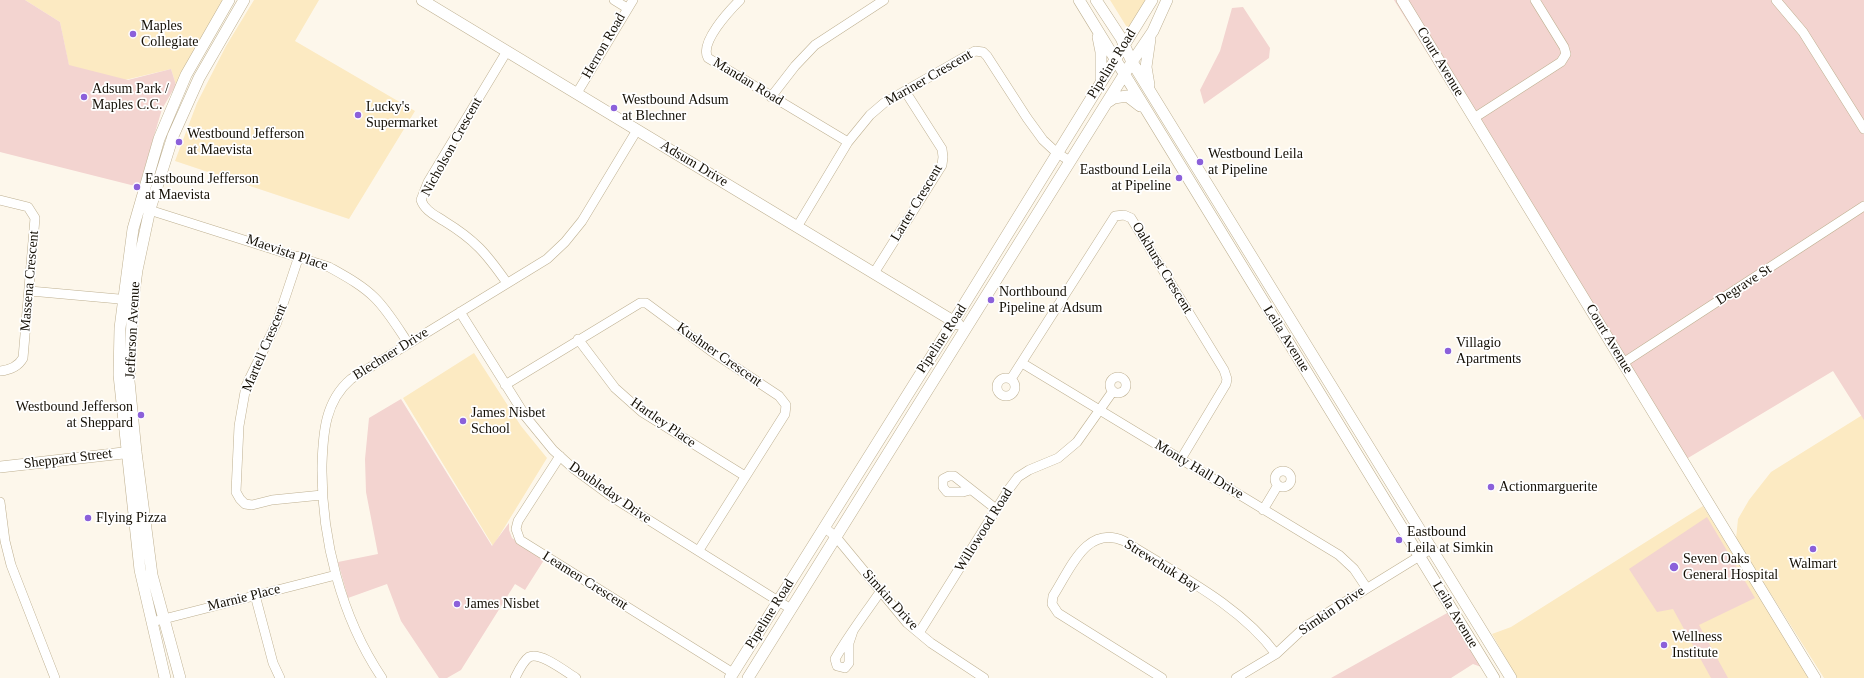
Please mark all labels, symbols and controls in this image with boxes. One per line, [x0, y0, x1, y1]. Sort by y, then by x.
street label: Herron Road [579, 10, 629, 82]
place label: Maples Collegiate [141, 18, 199, 50]
street label: Court Avenue [1413, 24, 1467, 100]
street label: Pipeline Road [1084, 26, 1140, 102]
marker: Maples Collegiate [128, 29, 138, 39]
street label: Mariner Crescent [883, 46, 975, 110]
street label: Mandan Road [710, 54, 786, 110]
place label: Adsum Park / Maples C.C. [92, 81, 169, 114]
marker: Adsum Park / Maples C.C. [79, 92, 89, 102]
place label: Westbound Adsum at Blechner [622, 92, 729, 124]
street label: Nicholson Crescent [418, 95, 486, 199]
place label: Lucky's Supermarket [366, 99, 438, 132]
marker: Westbound Adsum at Blechner [609, 103, 619, 113]
marker: Lucky's Supermarket [353, 110, 363, 120]
place label: Westbound Jefferson at Maevista [187, 126, 304, 158]
marker: Westbound Jefferson at Maevista [174, 137, 184, 147]
street label: Adsum Drive [657, 137, 731, 191]
place label: Westbound Leila at Pipeline [1208, 146, 1303, 178]
marker: Westbound Leila at Pipeline [1195, 157, 1205, 167]
street label: Larter Crescent [887, 162, 947, 244]
place label: Eastbound Leila at Pipeline [1080, 162, 1171, 194]
place label: Eastbound Jefferson at Maevista [145, 171, 259, 204]
marker: Eastbound Leila at Pipeline [1174, 173, 1184, 183]
marker: Eastbound Jefferson at Maevista [132, 182, 142, 192]
street label: Oakhurst Crescent [1128, 219, 1196, 317]
street label: Massena Crescent [17, 230, 43, 332]
street label: Maevista Place [244, 231, 330, 275]
street label: Degrave St [1713, 261, 1775, 309]
street label: Jefferson Avenue [122, 281, 144, 379]
place label: Northbound Pipeline at Adsum [999, 284, 1102, 316]
marker: Northbound Pipeline at Adsum [986, 295, 996, 305]
street label: Pipeline Road [913, 301, 971, 377]
street label: Court Avenue [1582, 301, 1636, 377]
street label: Martell Crescent [239, 302, 291, 394]
street label: Leila Avenue [1259, 303, 1313, 375]
street label: Kushner Crescent [673, 319, 765, 391]
street label: Blechner Drive [350, 324, 432, 384]
place label: Villagio Apartments [1456, 335, 1521, 368]
marker: Villagio Apartments [1443, 346, 1453, 356]
street label: Hartley Place [627, 394, 699, 452]
place label: Westbound Jefferson at Sheppard [16, 399, 133, 432]
place label: James Nisbet School [471, 405, 545, 438]
marker: Westbound Jefferson at Sheppard [136, 410, 146, 420]
marker: James Nisbet School [458, 416, 468, 426]
street label: Monty Hall Drive [1152, 437, 1246, 503]
street label: Sheppard Street [23, 445, 113, 473]
street label: Doubleday Drive [566, 458, 654, 528]
place label: Actionmarguerite [1499, 479, 1597, 495]
marker: Actionmarguerite [1486, 482, 1496, 492]
street label: Willowood Road [952, 485, 1016, 575]
place label: Flying Pizza [96, 510, 166, 526]
marker: Flying Pizza [83, 513, 93, 523]
place label: Eastbound Leila at Simkin [1407, 524, 1493, 556]
marker: Eastbound Leila at Simkin [1394, 535, 1404, 545]
street label: Strewchuk Bay [1121, 536, 1203, 596]
marker: Walmart [1808, 544, 1818, 554]
street label: Leamen Crescent [539, 548, 631, 614]
place label: Seven Oaks General Hospital [1683, 551, 1778, 584]
place label: Walmart [1789, 556, 1837, 572]
marker: Seven Oaks General Hospital [1668, 561, 1680, 573]
street label: Simkin Drive [858, 566, 922, 634]
street label: Pipeline Road [742, 576, 798, 652]
street label: Leila Avenue [1429, 579, 1481, 651]
street label: Marnie Place [206, 581, 282, 615]
street label: Simkin Drive [1296, 583, 1368, 639]
place label: James Nisbet [465, 596, 539, 612]
marker: James Nisbet [452, 599, 462, 609]
place label: Wellness Institute [1672, 629, 1722, 662]
marker: Wellness Institute [1659, 640, 1669, 650]

